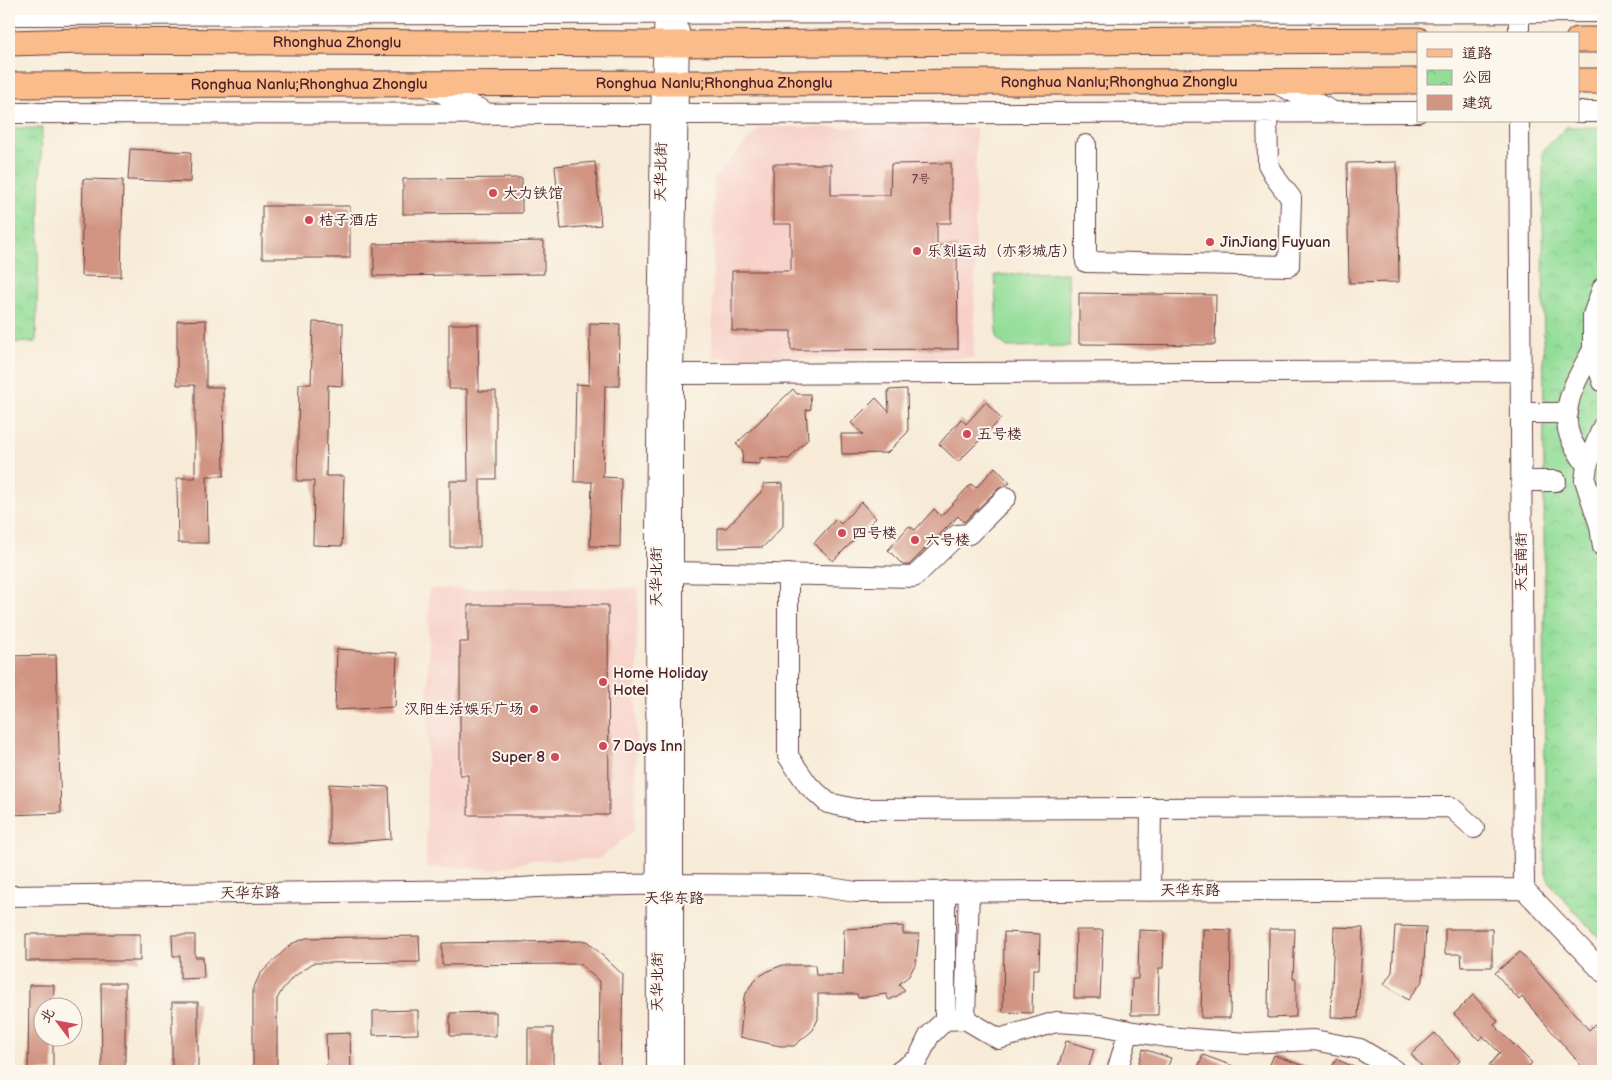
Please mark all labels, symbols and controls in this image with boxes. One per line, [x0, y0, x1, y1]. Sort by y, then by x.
street label: Rhonghua Zhonglu [273, 32, 401, 52]
legend [1417, 32, 1580, 122]
text: 道路 [1462, 44, 1492, 63]
text: 公园 [1462, 68, 1492, 87]
street label: Ronghua Nanlu;Rhonghua Zhonglu [1000, 72, 1238, 92]
street label: Ronghua Nanlu;Rhonghua Zhonglu [595, 73, 833, 93]
street label: Ronghua Nanlu;Rhonghua Zhonglu [190, 74, 428, 94]
text: 建筑 [1462, 94, 1492, 113]
street label: 天华北街 [651, 142, 671, 202]
house number: 7号 [912, 172, 930, 187]
place label: 大力铁馆 [503, 184, 563, 203]
marker: 大力铁馆 [487, 187, 499, 199]
place label: 桔子酒店 [319, 211, 379, 230]
marker: 桔子酒店 [303, 214, 315, 226]
place label: JinJiang Fuyuan [1220, 233, 1331, 252]
marker: JinJiang Fuyuan [1204, 236, 1216, 248]
place label: 乐刻运动（亦彩城店） [927, 242, 1077, 261]
marker: 乐刻运动（亦彩城店） [911, 245, 923, 257]
place label: 五号楼 [977, 425, 1022, 444]
marker: 五号楼 [961, 428, 973, 440]
place label: 四号楼 [852, 524, 897, 543]
marker: 四号楼 [836, 527, 848, 539]
place label: 六号楼 [925, 531, 970, 550]
street label: 天宝南街 [1512, 532, 1531, 592]
marker: 六号楼 [909, 534, 921, 546]
street label: 天华北街 [647, 547, 666, 607]
place label: Home Holiday Hotel [613, 664, 708, 700]
marker: Home Holiday Hotel [597, 676, 609, 688]
place label: 汉阳生活娱乐广场 [404, 700, 524, 719]
marker: 汉阳生活娱乐广场 [528, 703, 540, 715]
place label: 7 Days Inn [613, 737, 682, 756]
marker: 7 Days Inn [597, 740, 609, 752]
place label: Super 8 [492, 748, 545, 767]
marker: Super 8 [549, 751, 561, 763]
street label: 天华东路 [1160, 881, 1220, 900]
street label: 天华东路 [220, 883, 280, 903]
street label: 天华东路 [644, 889, 704, 908]
street label: 天华北街 [648, 952, 667, 1012]
north arrow [32, 998, 82, 1048]
text: 北 [36, 1005, 58, 1026]

